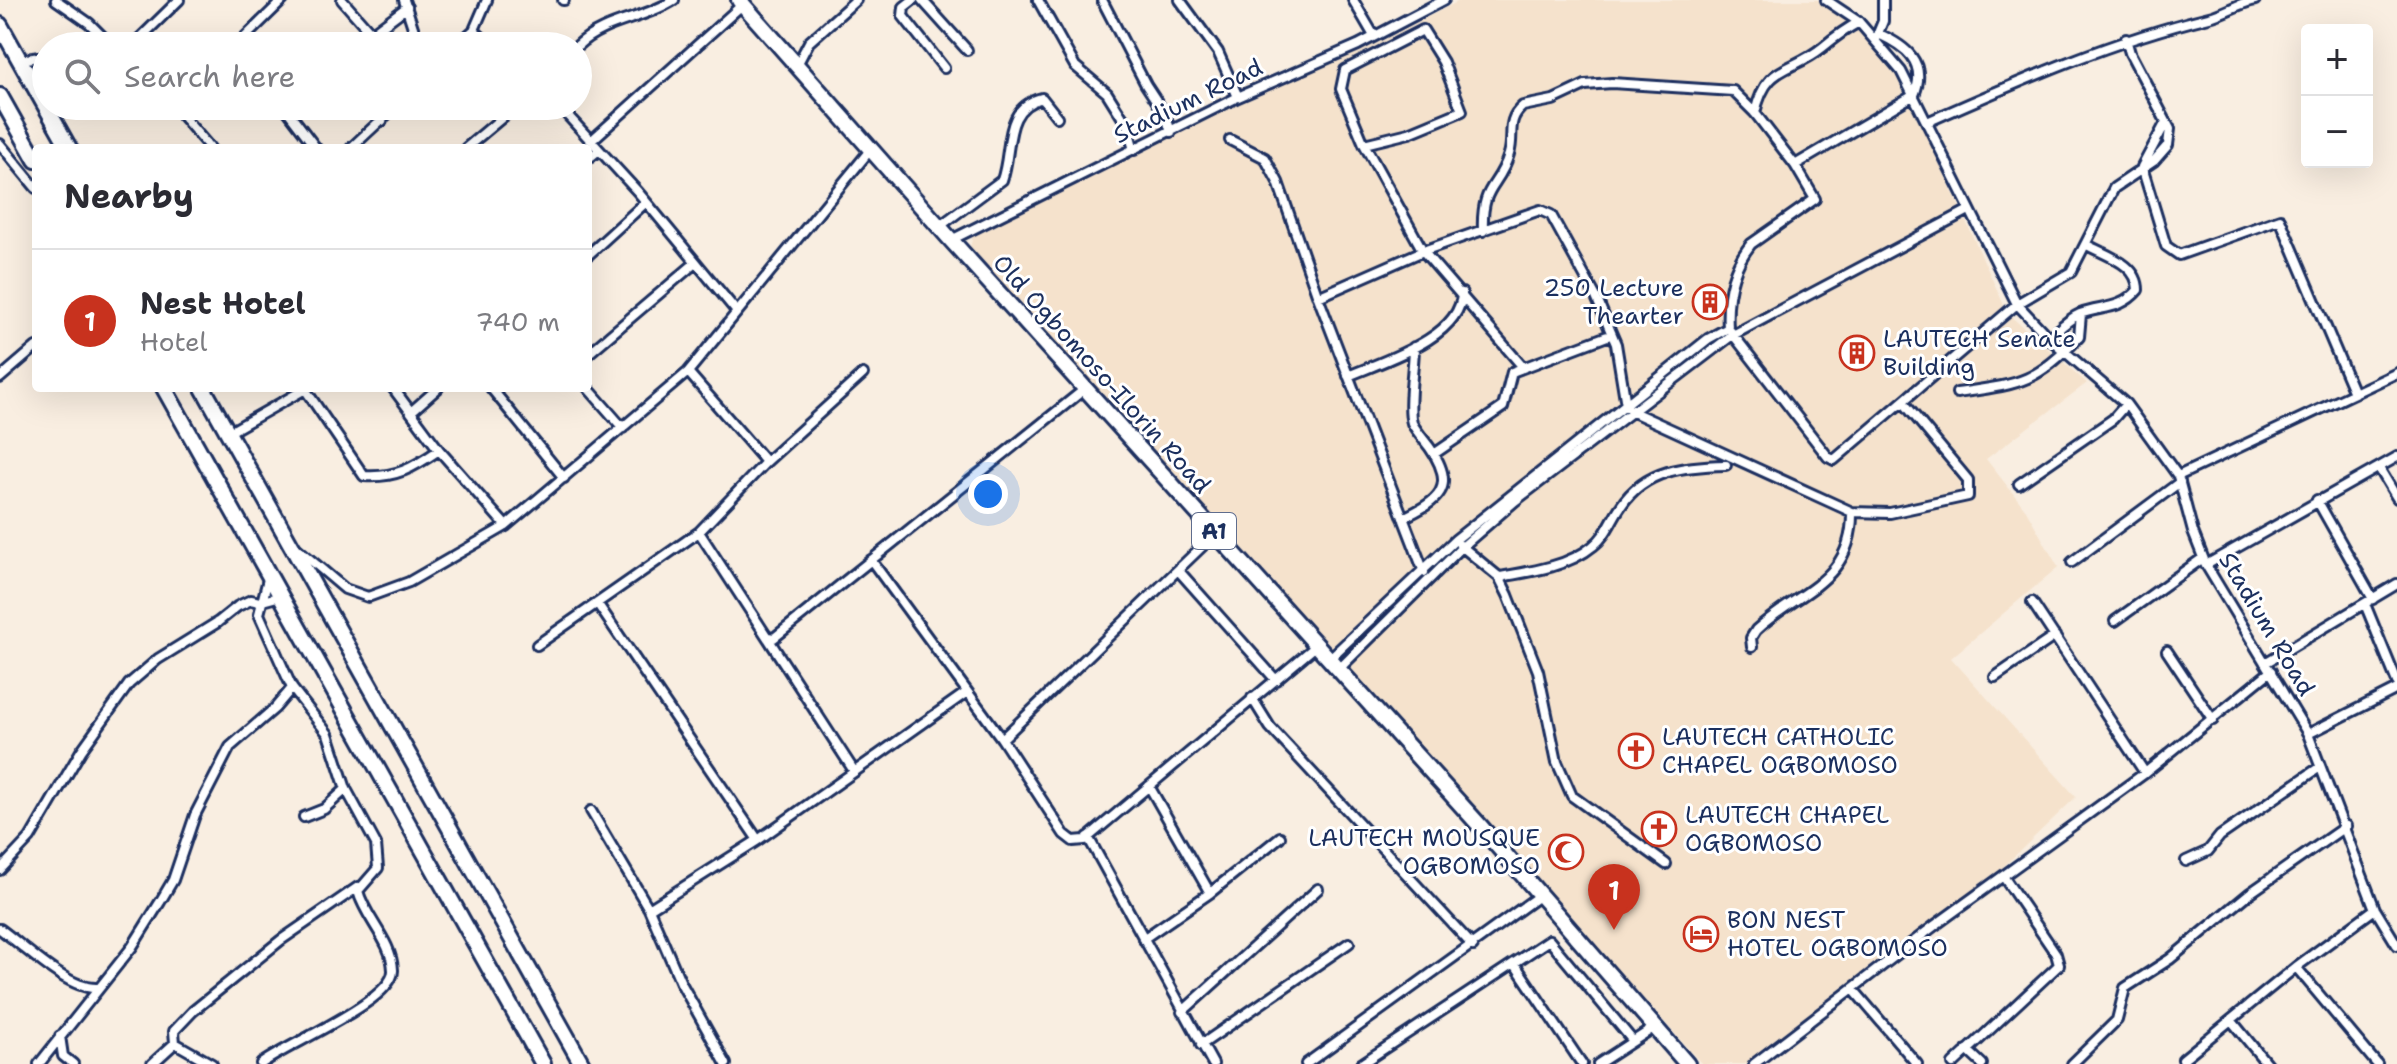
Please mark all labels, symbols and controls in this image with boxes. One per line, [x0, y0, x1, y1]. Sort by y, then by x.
map controls [2301, 24, 2373, 168]
button: + [2301, 24, 2373, 96]
search box [32, 32, 592, 120]
street label: Stadium Road [1108, 51, 1268, 151]
icon: search [60, 54, 104, 98]
text: Search here [124, 56, 295, 97]
button: − [2301, 96, 2373, 168]
text: Nearby [64, 173, 194, 219]
street label: Old Ogbomoso-Ilorin Road [986, 248, 1218, 500]
place label: 250 Lecture Thearter [1543, 272, 1684, 332]
text: Nest Hotel [140, 283, 306, 324]
building icon: 250 Lecture Thearter [1691, 283, 1729, 321]
text: 1 [84, 304, 96, 339]
text: 740 m [475, 304, 560, 339]
place label: LAUTECH Senate Building [1883, 323, 2076, 383]
text: Hotel [140, 324, 207, 359]
building icon: LAUTECH Senate Building [1838, 334, 1876, 372]
your location [968, 474, 1008, 514]
road number: A1 [1192, 513, 1236, 549]
street label: Stadium Road [2211, 546, 2323, 702]
place label: LAUTECH CATHOLIC CHAPEL OGBOMOSO [1662, 721, 1898, 781]
church icon: LAUTECH CATHOLIC CHAPEL OGBOMOSO [1617, 732, 1655, 770]
place label: LAUTECH CHAPEL OGBOMOSO [1685, 799, 1889, 859]
church icon: LAUTECH CHAPEL OGBOMOSO [1640, 810, 1678, 848]
place label: LAUTECH MOUSQUE OGBOMOSO [1308, 822, 1540, 882]
mosque icon: LAUTECH MOUSQUE OGBOMOSO [1547, 833, 1585, 871]
pin: 1 [1588, 864, 1640, 930]
place label: BON NEST HOTEL OGBOMOSO [1727, 904, 1948, 964]
hotel icon: BON NEST HOTEL OGBOMOSO [1682, 915, 1720, 953]

